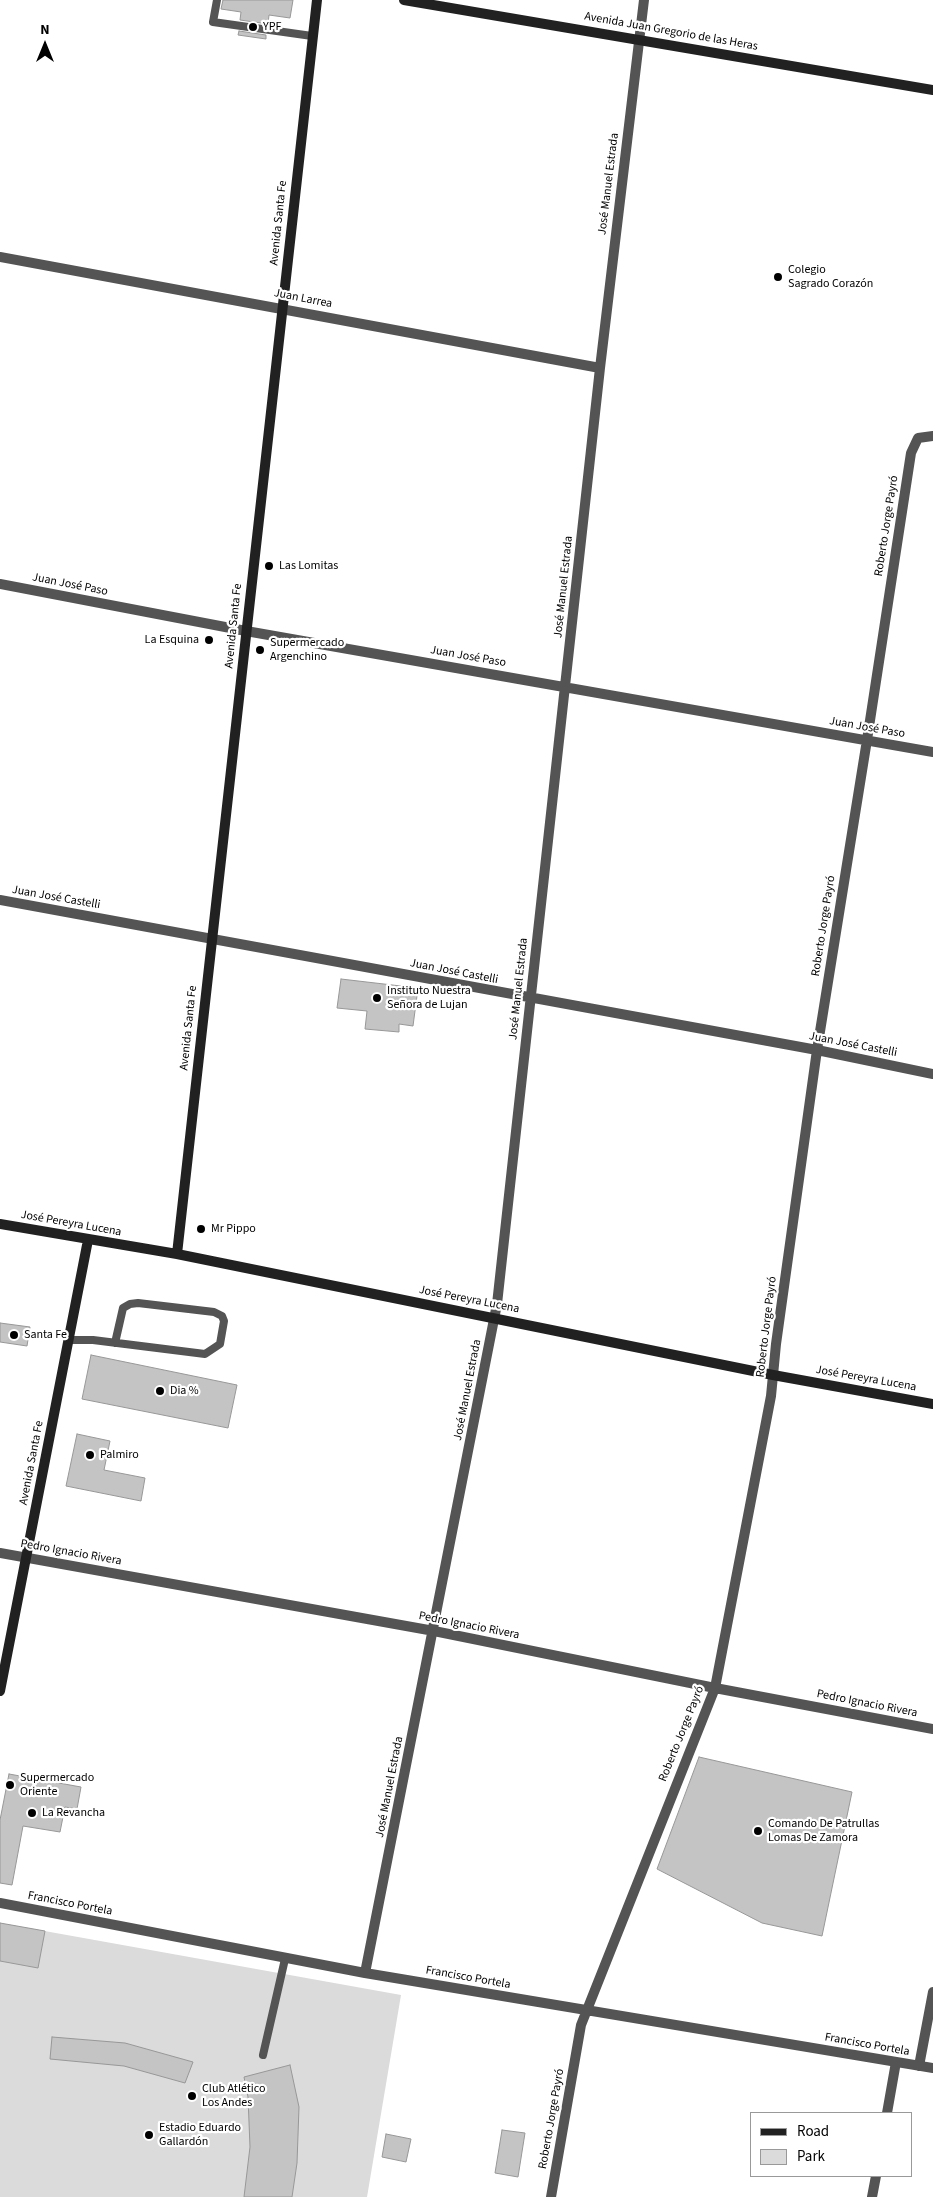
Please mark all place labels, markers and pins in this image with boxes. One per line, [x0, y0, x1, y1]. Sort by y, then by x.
place label: YPF [263, 20, 281, 34]
marker: YPF [247, 21, 259, 33]
place label: Colegio Sagrado Corazón [788, 263, 873, 291]
marker: Colegio Sagrado Corazón [772, 271, 784, 283]
place label: Las Lomitas [279, 559, 338, 573]
marker: Las Lomitas [263, 560, 275, 572]
place label: La Esquina [145, 633, 199, 647]
marker: La Esquina [203, 634, 215, 646]
place label: Supermercado Argenchino [270, 636, 344, 664]
marker: Supermercado Argenchino [254, 644, 266, 656]
place label: Instituto Nuestra Señora de Lujan [387, 984, 471, 1012]
marker: Instituto Nuestra Señora de Lujan [371, 992, 383, 1004]
place label: Mr Pippo [211, 1222, 256, 1236]
marker: Mr Pippo [195, 1223, 207, 1235]
place label: Santa Fe [24, 1328, 67, 1342]
marker: Santa Fe [8, 1329, 20, 1341]
place label: Dia % [170, 1384, 199, 1398]
marker: Dia % [154, 1385, 166, 1397]
place label: Palmiro [100, 1448, 139, 1462]
marker: Palmiro [84, 1449, 96, 1461]
place label: Supermercado Oriente [20, 1771, 94, 1799]
marker: Supermercado Oriente [4, 1779, 16, 1791]
place label: La Revancha [42, 1806, 105, 1820]
marker: La Revancha [26, 1807, 38, 1819]
place label: Comando De Patrullas Lomas De Zamora [768, 1817, 879, 1845]
marker: Comando De Patrullas Lomas De Zamora [752, 1825, 764, 1837]
place label: Club Atlético Los Andes [202, 2082, 266, 2110]
marker: Club Atlético Los Andes [186, 2090, 198, 2102]
place label: Estadio Eduardo Gallardón [159, 2121, 241, 2149]
marker: Estadio Eduardo Gallardón [143, 2129, 155, 2141]

